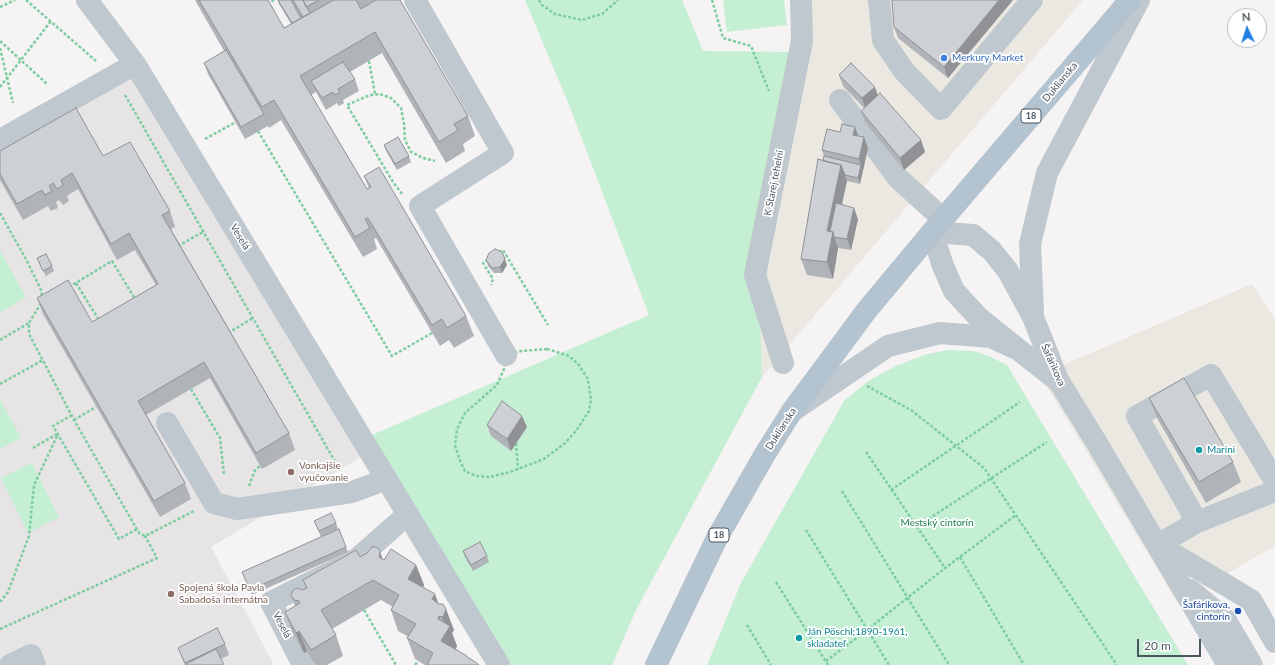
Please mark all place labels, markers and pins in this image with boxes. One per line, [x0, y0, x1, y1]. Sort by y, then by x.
place label: Merkury Market [952, 52, 1023, 64]
marker: Merkury Market [939, 53, 949, 63]
place label: Marini [1207, 444, 1235, 456]
marker: Marini [1194, 445, 1204, 455]
place label: Vonkajšie vyučovanie [299, 460, 348, 484]
marker: Vonkajšie vyučovanie [286, 467, 296, 477]
place label: Spojená škola Pavla Sabadoša internátna [179, 582, 268, 606]
marker: Spojená škola Pavla Sabadoša internátna [166, 589, 176, 599]
place label: Šafárikova, cintorín [1183, 599, 1230, 622]
marker: Šafárikova, cintorín [1233, 606, 1243, 616]
place label: Ján Pöschl;1890-1961, skladateľ [807, 626, 908, 650]
marker: Ján Pöschl;1890-1961, skladateľ [794, 633, 804, 643]

